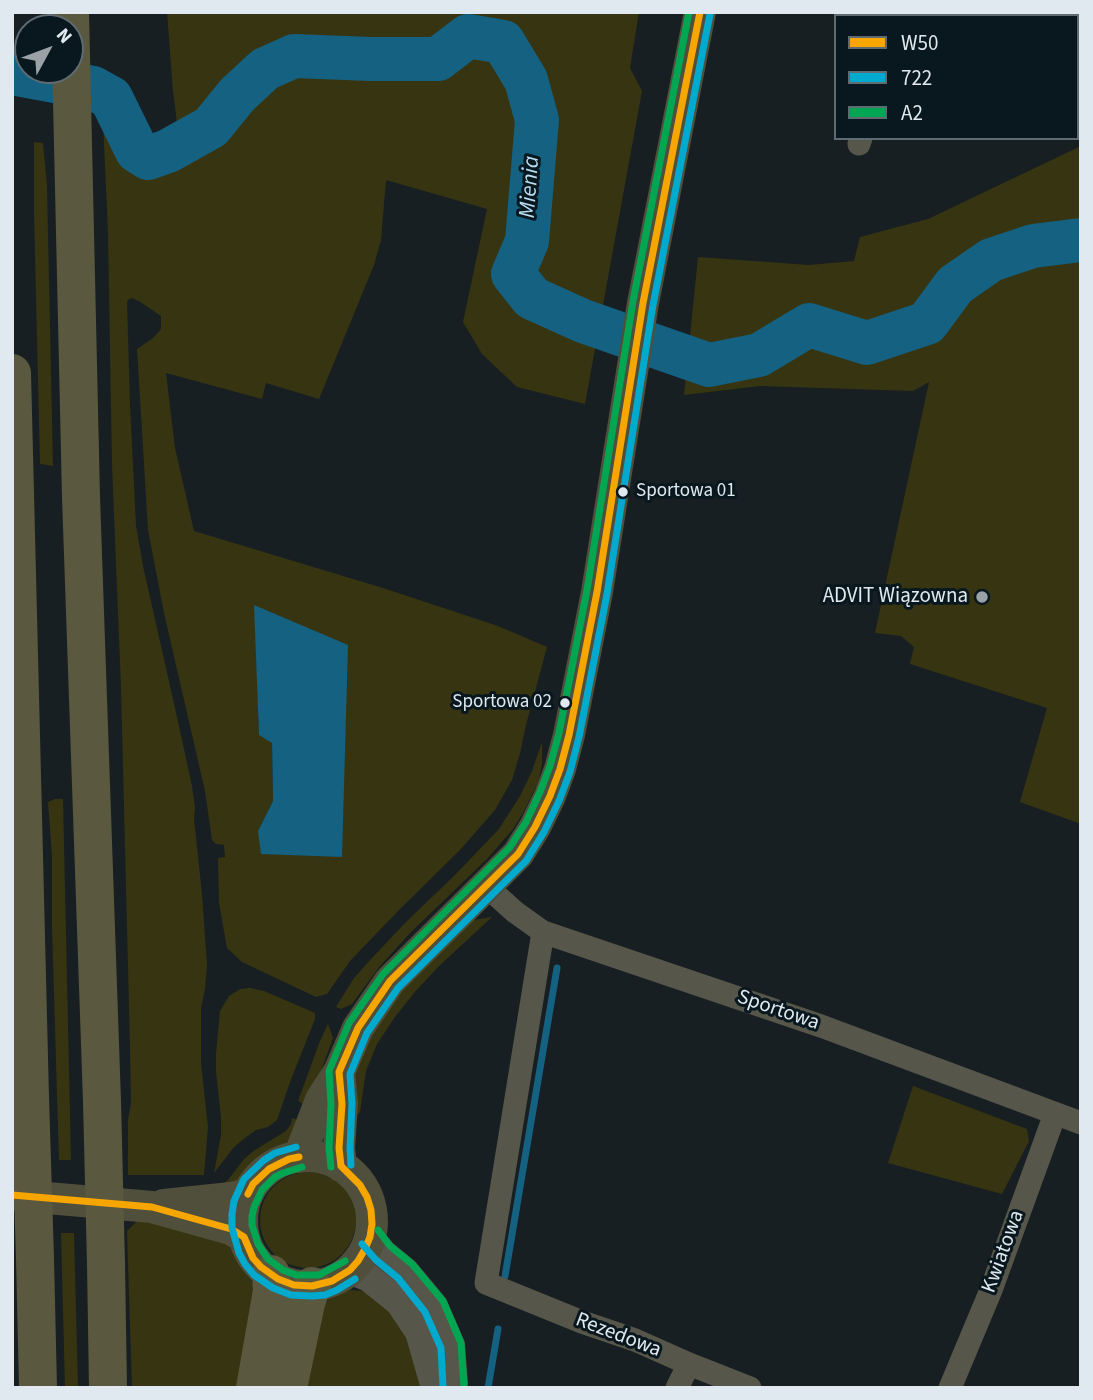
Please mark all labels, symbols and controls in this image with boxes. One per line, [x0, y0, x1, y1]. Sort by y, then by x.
north arrow [14, 14, 84, 84]
legend [834, 14, 1079, 140]
text: N [49, 23, 78, 50]
text: W50 [901, 28, 938, 58]
text: 722 [901, 63, 932, 93]
text: A2 [901, 98, 923, 128]
water label: Mienia [515, 155, 547, 219]
place label: Sportowa 01 [636, 481, 736, 503]
marker: Sportowa 01 [616, 485, 630, 499]
place label: ADVIT Wiązowna [823, 584, 968, 610]
marker: ADVIT Wiązowna [974, 589, 990, 605]
place label: Sportowa 02 [452, 692, 552, 714]
marker: Sportowa 02 [558, 696, 572, 710]
street label: Sportowa [734, 985, 822, 1037]
street label: Kwiatowa [977, 1207, 1031, 1297]
street label: Rezedowa [572, 1308, 664, 1364]

